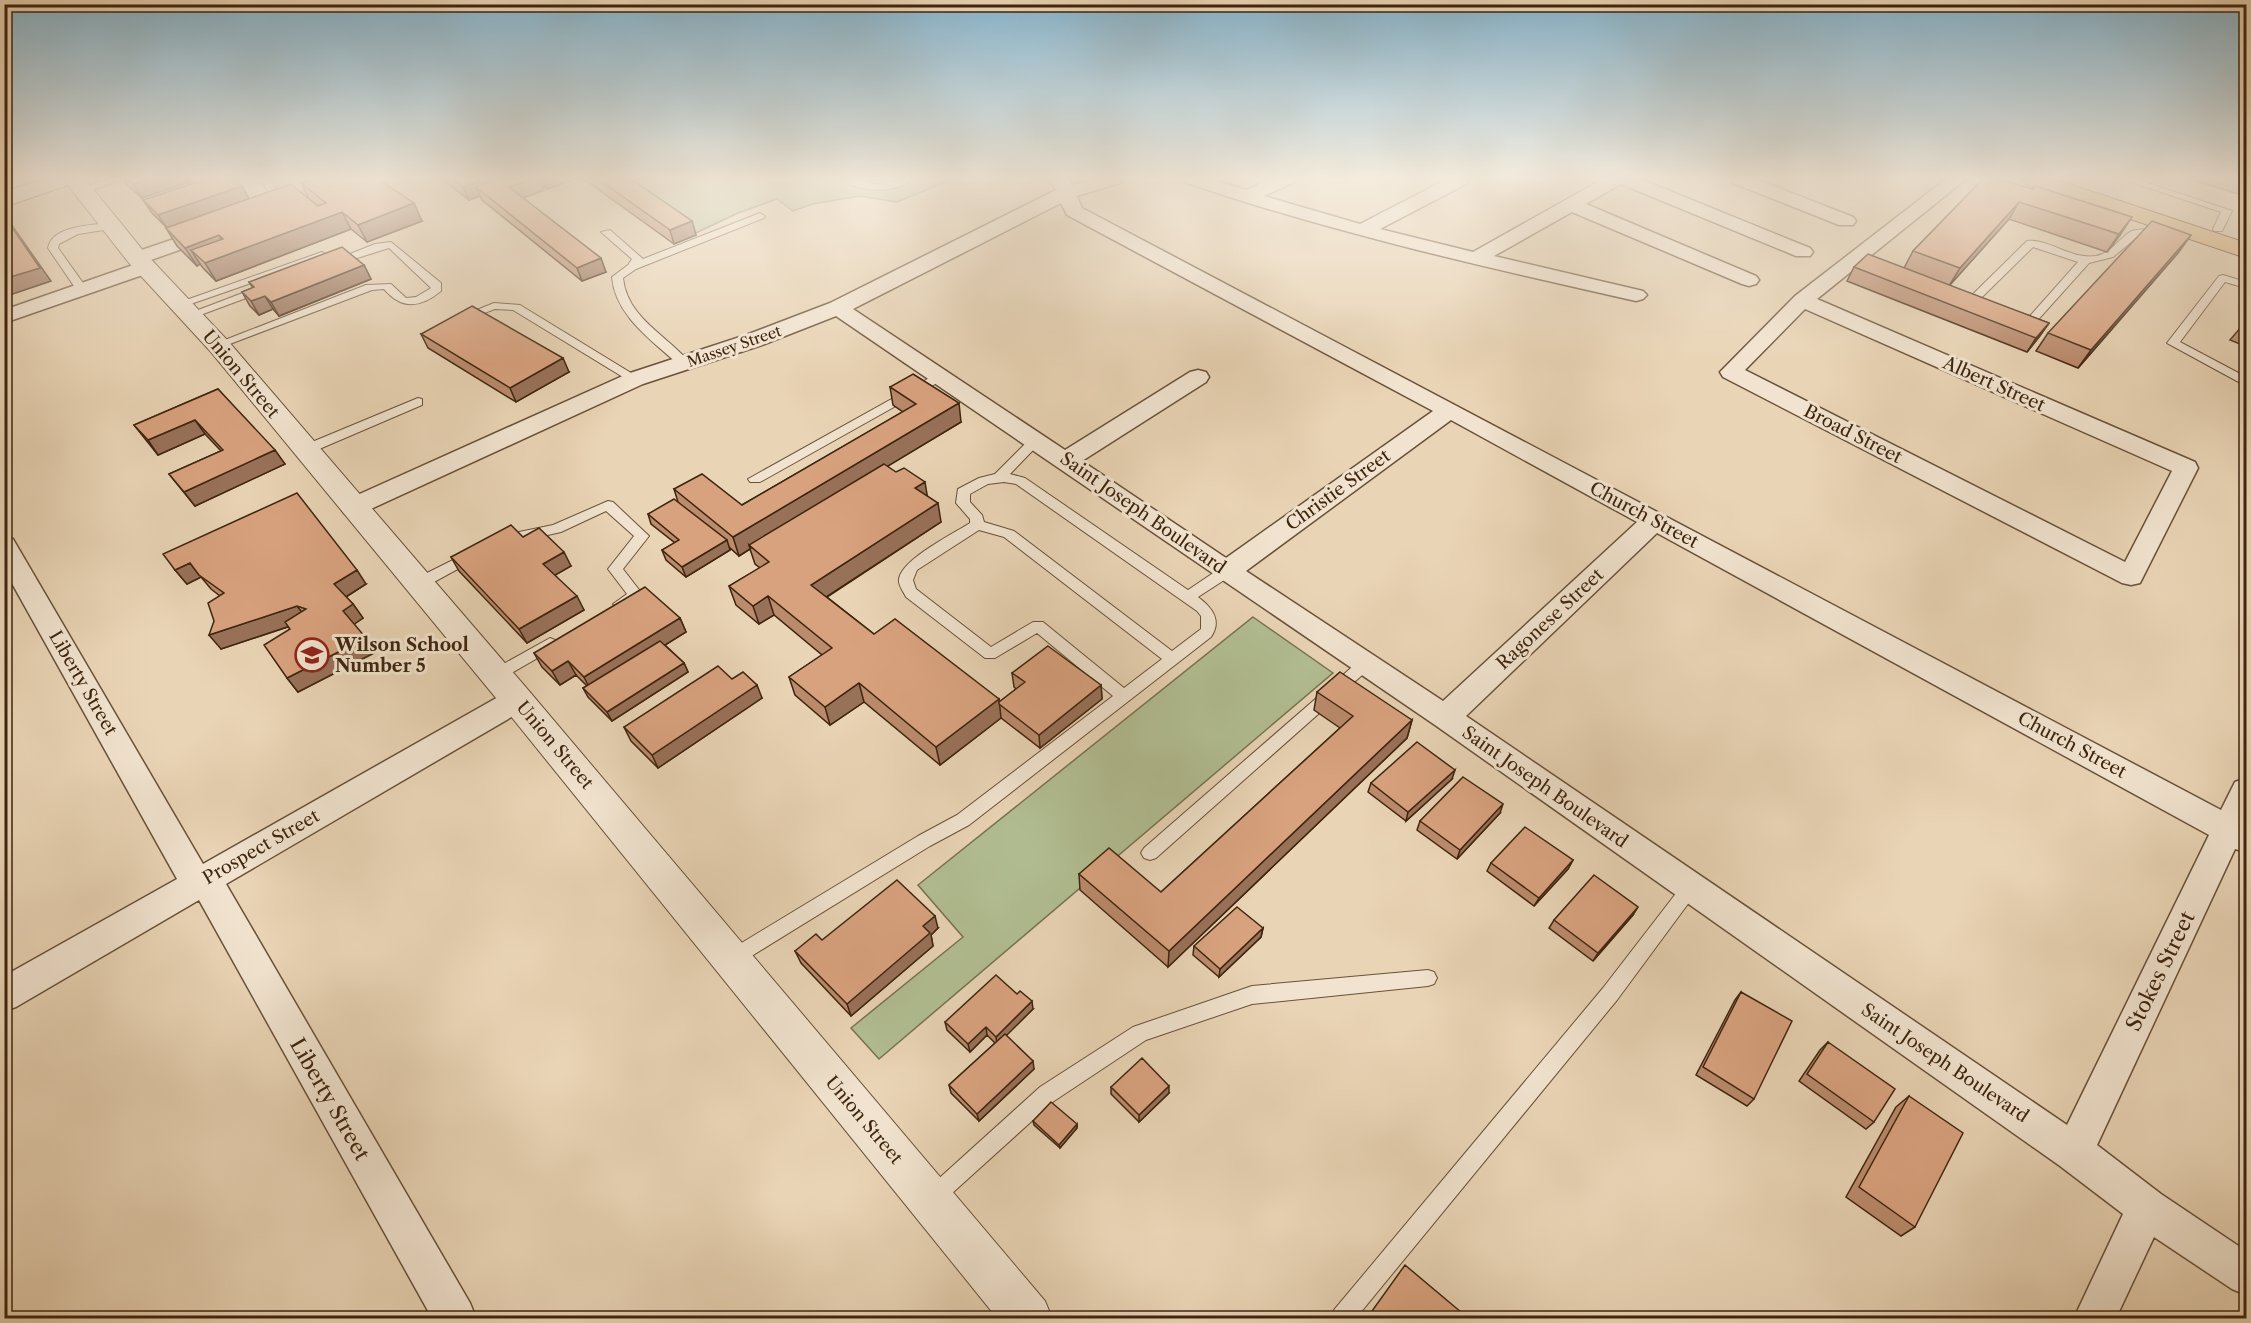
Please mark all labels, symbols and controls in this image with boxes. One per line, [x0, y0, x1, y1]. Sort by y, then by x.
street label: Massey Street [684, 321, 784, 371]
street label: Union Street [198, 325, 285, 423]
street label: Albert Street [1939, 351, 2049, 417]
street label: Broad Street [1800, 400, 1906, 468]
street label: Christie Street [1282, 444, 1395, 535]
street label: Saint Joseph Boulevard [1056, 447, 1230, 579]
street label: Church Street [1586, 477, 1703, 553]
street label: Ragonese Street [1492, 563, 1608, 674]
street label: Liberty Street [44, 627, 122, 740]
place label: Wilson School Number 5 [334, 634, 469, 677]
school or university icon: Wilson School Number 5 [294, 637, 330, 673]
street label: Union Street [512, 696, 599, 794]
street label: Church Street [2014, 707, 2131, 783]
street label: Saint Joseph Boulevard [1458, 721, 1632, 853]
street label: Prospect Street [199, 804, 324, 889]
street label: Stokes Street [2120, 906, 2200, 1035]
street label: Saint Joseph Boulevard [1857, 999, 2033, 1127]
street label: Liberty Street [285, 1033, 375, 1165]
street label: Union Street [821, 1071, 908, 1169]

